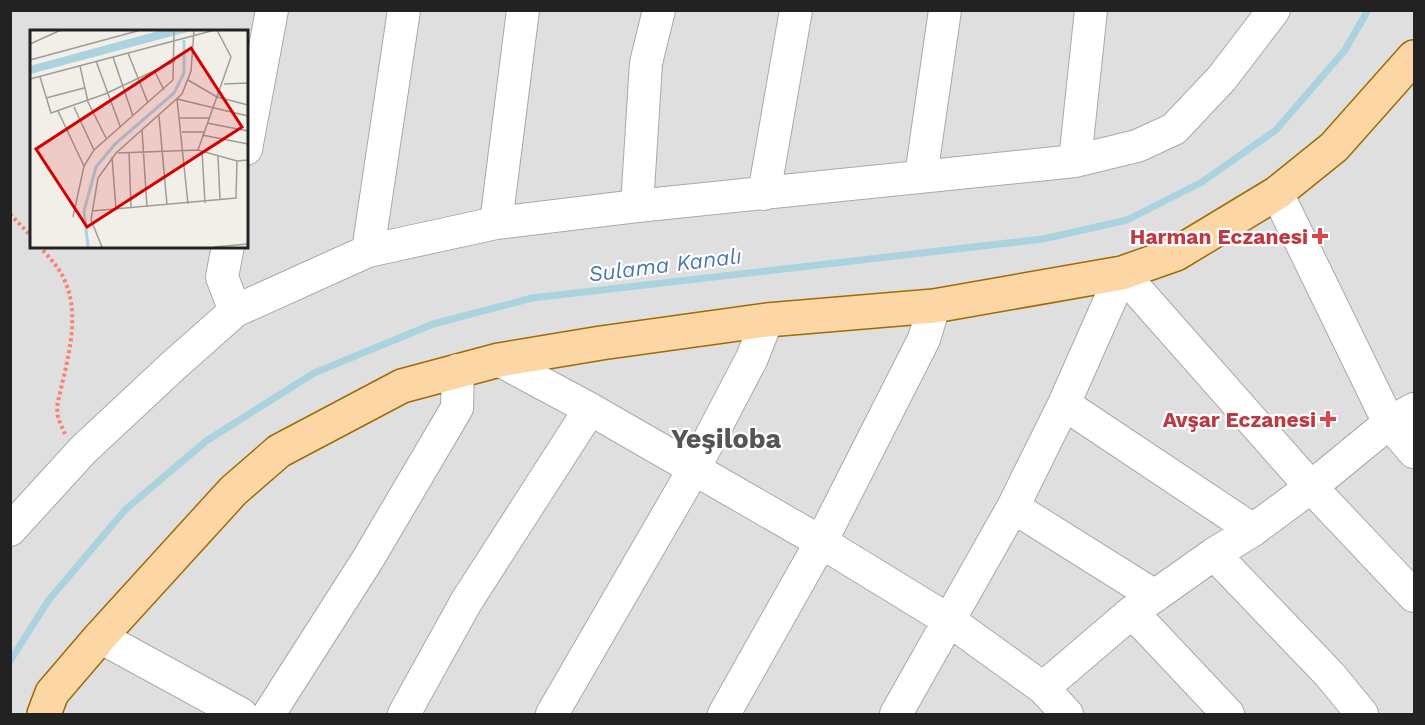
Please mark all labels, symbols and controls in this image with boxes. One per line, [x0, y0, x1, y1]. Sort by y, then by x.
inset map [30, 30, 248, 248]
place label: Harman Eczanesi [1130, 224, 1308, 249]
marker: Harman Eczanesi [1313, 229, 1327, 243]
water label: Sulama Kanalı [587, 243, 743, 287]
place label: Avşar Eczanesi [1163, 407, 1316, 432]
marker: Avşar Eczanesi [1321, 412, 1335, 426]
district label: Yeşiloba [671, 423, 781, 455]

